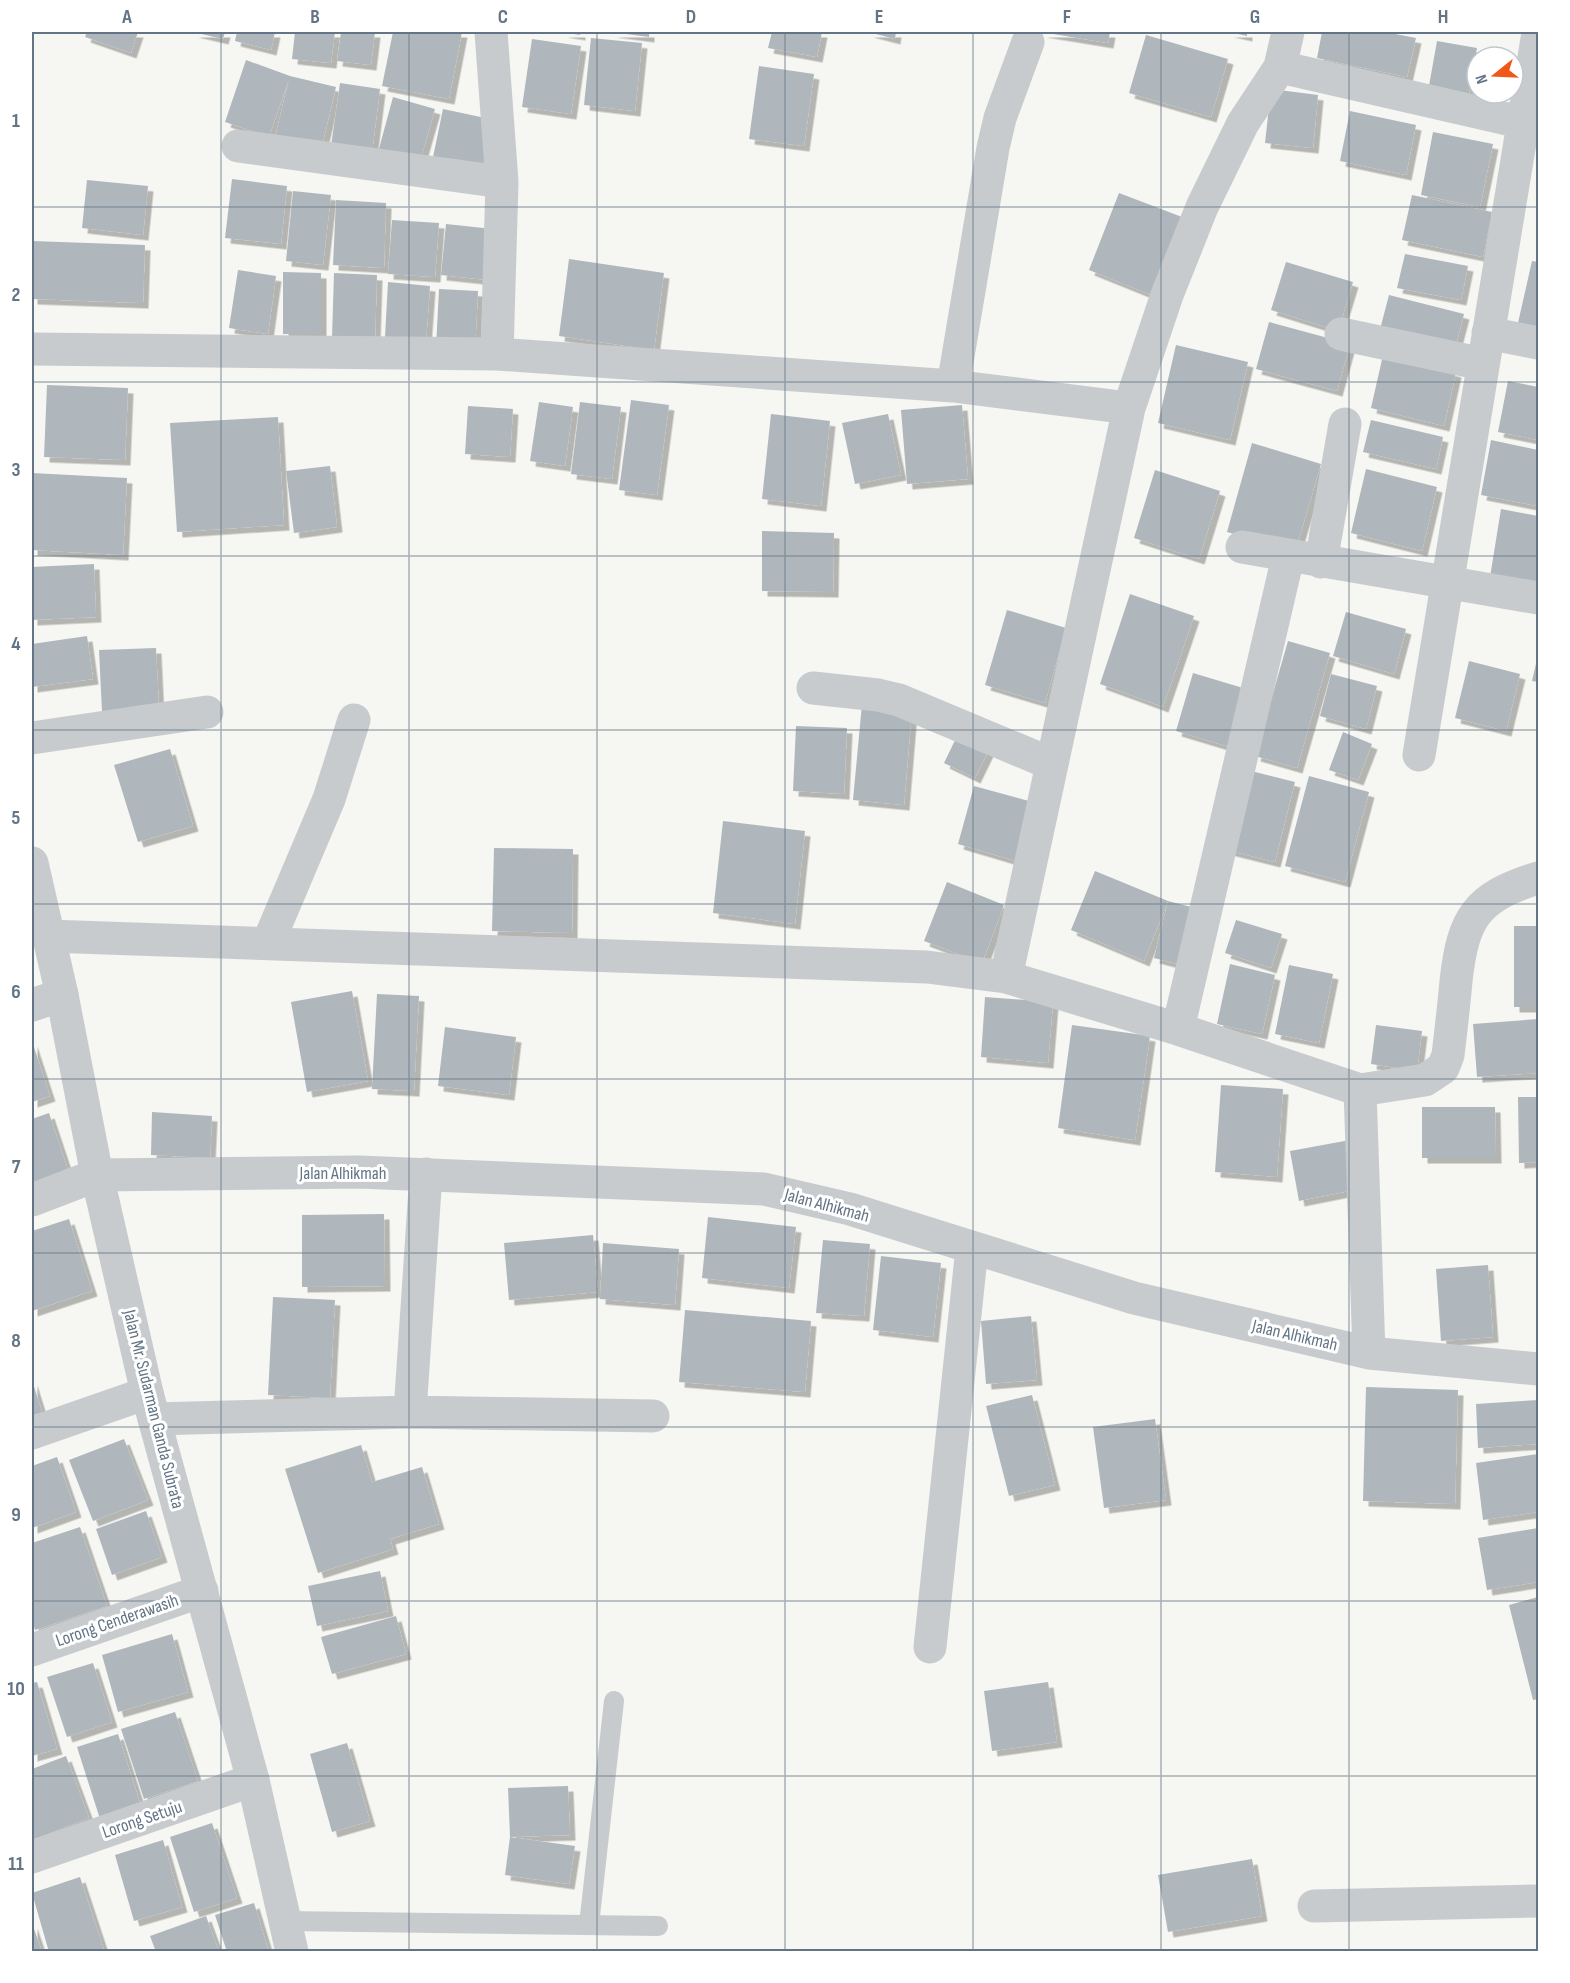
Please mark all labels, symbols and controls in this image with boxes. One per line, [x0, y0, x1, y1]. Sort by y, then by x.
text: A [121, 5, 132, 29]
text: B [310, 5, 320, 29]
text: C [498, 5, 508, 29]
text: D [686, 5, 696, 29]
text: E [875, 5, 883, 29]
text: F [1063, 5, 1071, 29]
text: G [1250, 5, 1260, 29]
text: H [1438, 5, 1448, 29]
north arrow [1465, 45, 1525, 105]
text: N [1472, 72, 1493, 86]
text: 1 [12, 109, 20, 133]
text: 2 [12, 283, 20, 307]
text: 3 [12, 458, 21, 482]
text: 4 [11, 632, 21, 656]
text: 5 [12, 806, 21, 830]
text: 6 [11, 980, 21, 1004]
text: 7 [12, 1155, 21, 1179]
street label: Jalan Alhikmah [299, 1163, 386, 1184]
street label: Jalan Alhikmah [781, 1184, 872, 1227]
street label: Jalan Mr. Sudarman Ganda Subrata [118, 1307, 188, 1511]
street label: Jalan Alhikmah [1249, 1315, 1340, 1355]
text: 8 [11, 1329, 21, 1353]
text: 9 [11, 1503, 21, 1527]
street label: Lorong Cenderawasih [53, 1590, 181, 1651]
text: 10 [7, 1677, 25, 1701]
street label: Lorong Setuju [100, 1796, 185, 1843]
text: 11 [8, 1852, 24, 1876]

